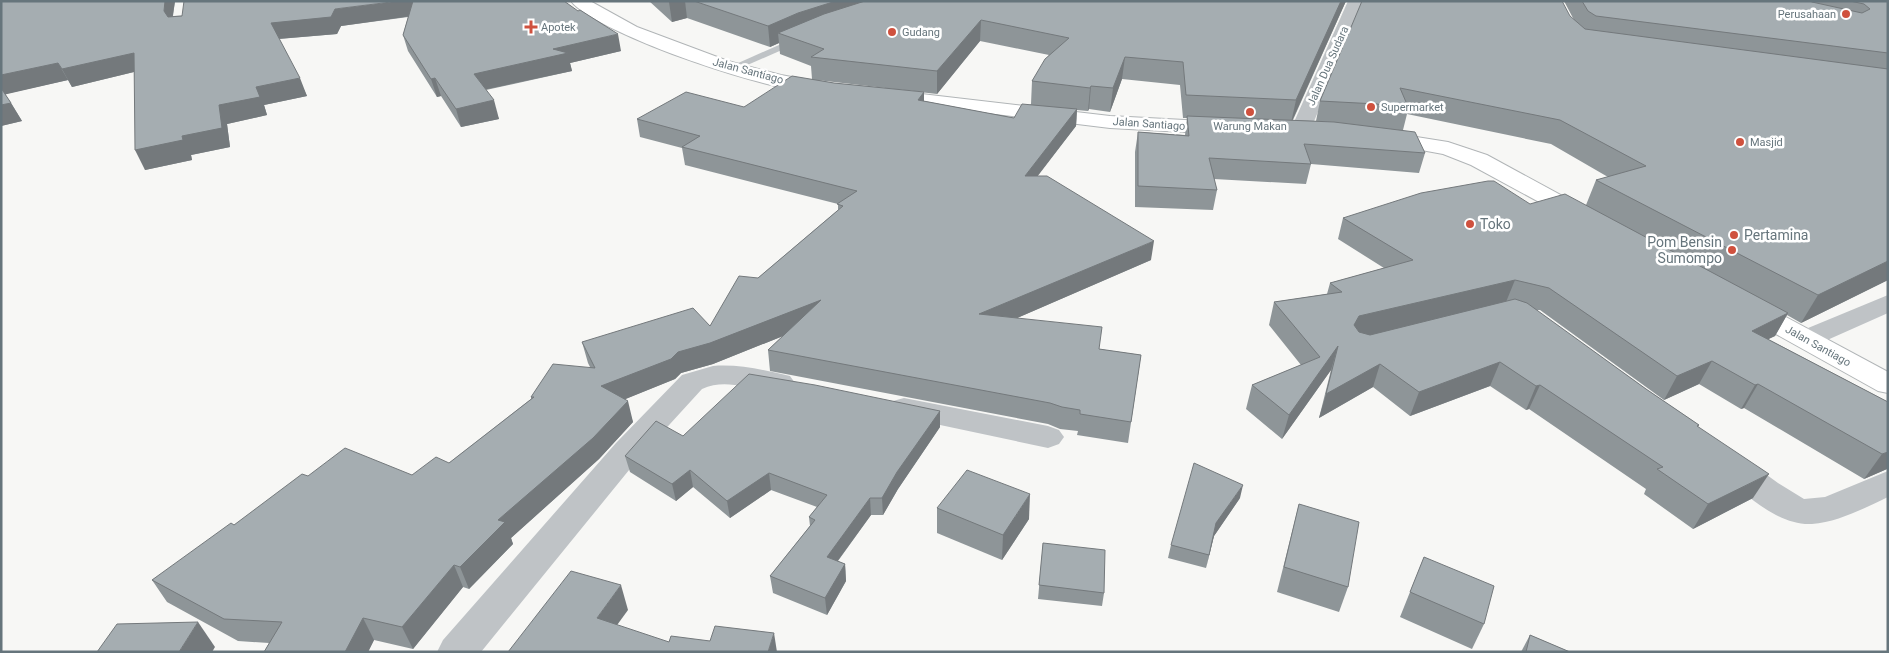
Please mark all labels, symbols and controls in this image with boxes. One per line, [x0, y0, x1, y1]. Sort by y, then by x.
place label: Perusahaan [1778, 8, 1836, 21]
marker: Perusahaan [1840, 8, 1852, 20]
marker: Apotek [525, 21, 537, 33]
place label: Apotek [541, 21, 576, 34]
street label: Jalan Dua Sudara [1305, 24, 1351, 108]
marker: Gudang [886, 26, 898, 38]
place label: Gudang [902, 26, 940, 39]
street label: Jalan Santiago [711, 55, 785, 87]
marker: Supermarket [1365, 101, 1377, 113]
place label: Supermarket [1381, 101, 1444, 114]
marker: Warung Makan [1244, 106, 1256, 118]
street label: Jalan Santiago [1112, 115, 1186, 133]
place label: Warung Makan [1213, 120, 1287, 133]
marker: Masjid [1734, 136, 1746, 148]
place label: Masjid [1750, 136, 1783, 149]
place label: Toko [1480, 216, 1511, 232]
marker: Toko [1464, 218, 1476, 230]
place label: Pertamina [1744, 227, 1808, 243]
marker: Pertamina [1728, 229, 1740, 241]
place label: Pom Bensin Sumompo [1647, 234, 1722, 266]
marker: Pom Bensin Sumompo [1726, 244, 1738, 256]
street label: Jalan Santiago [1783, 323, 1853, 369]

